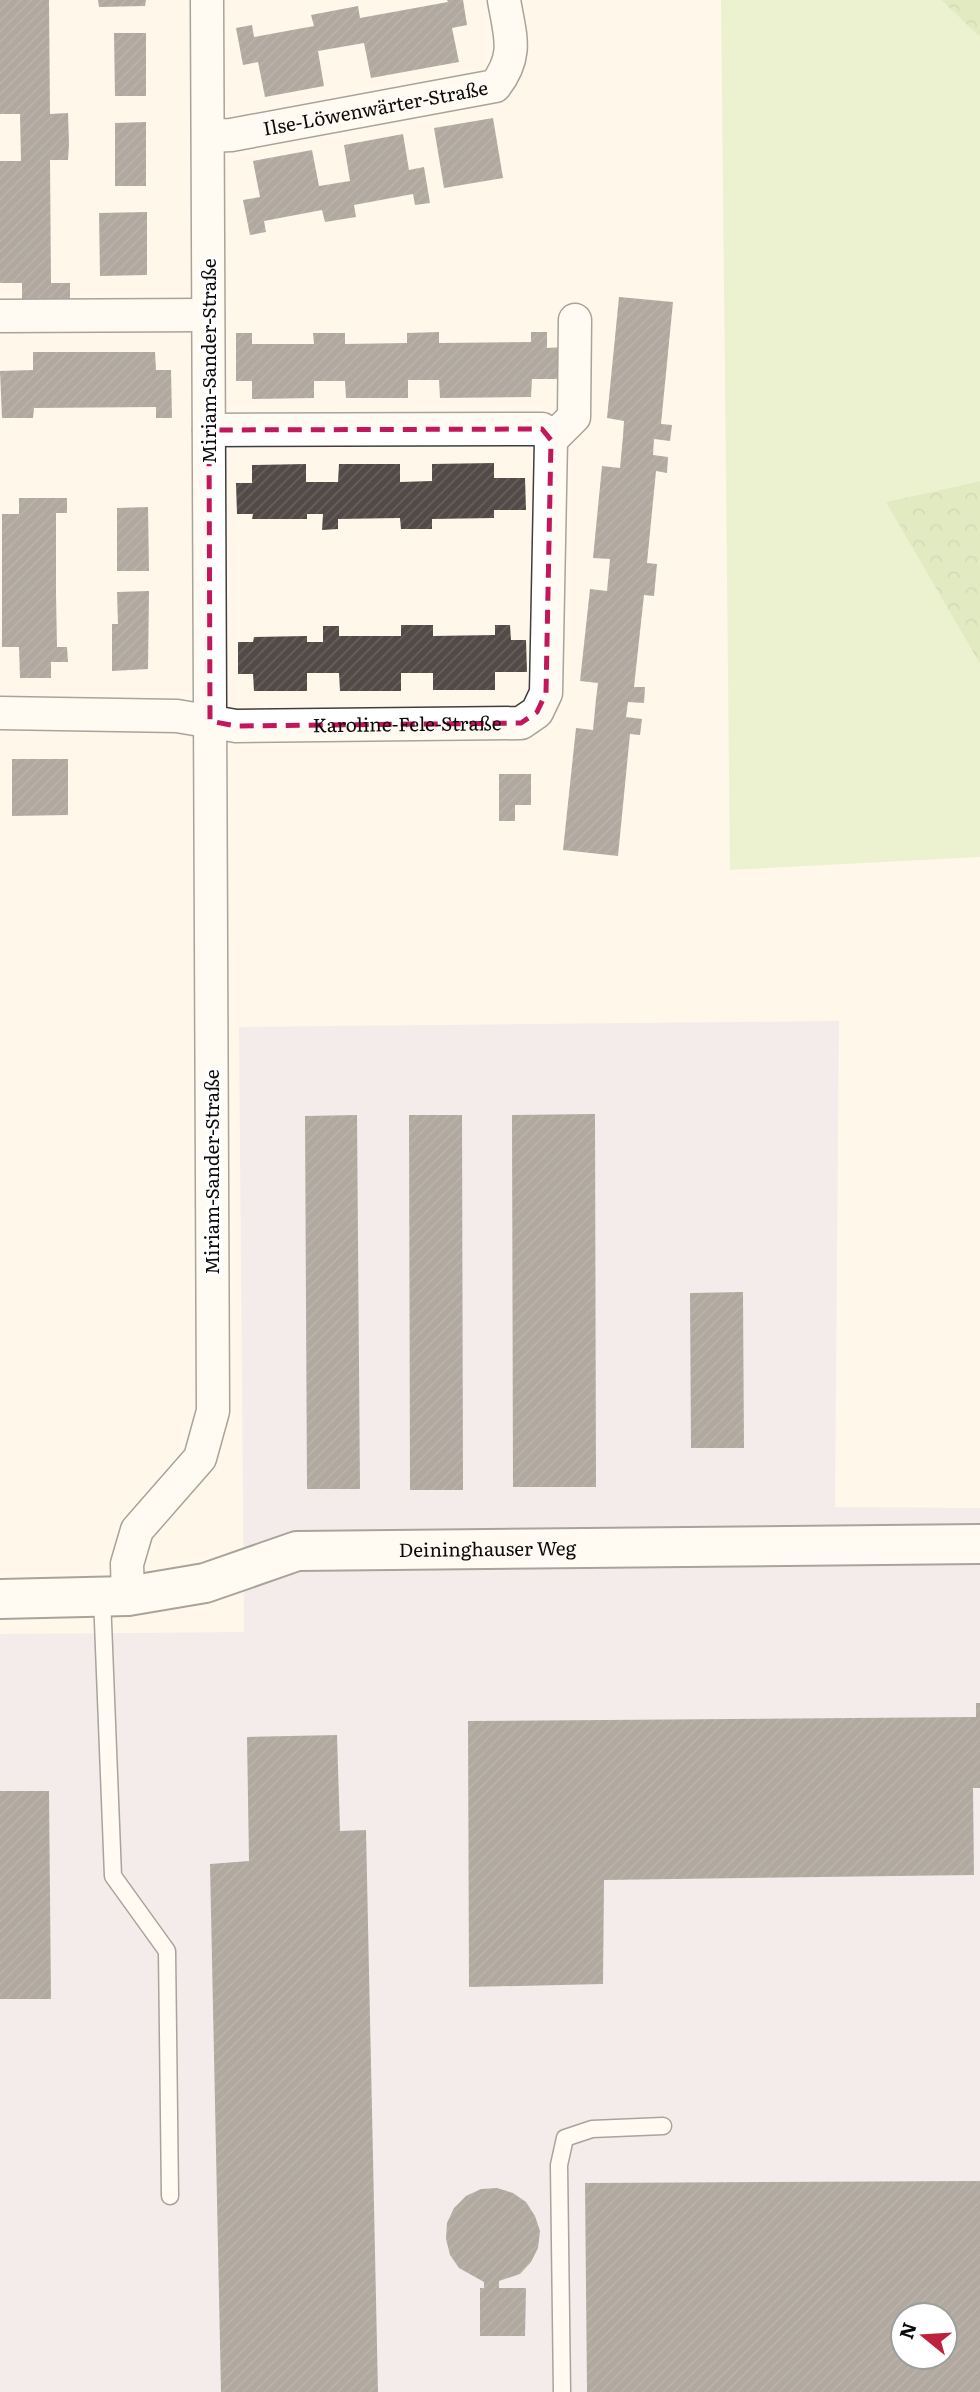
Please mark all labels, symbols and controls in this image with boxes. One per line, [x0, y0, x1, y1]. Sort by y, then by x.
street label: Ilse-Löwenwärter-Straße [261, 73, 490, 142]
street label: Miriam-Sander-Straße [194, 258, 222, 464]
street label: Karoline-Fele-Straße [313, 708, 502, 738]
street label: Miriam-Sander-Straße [197, 1069, 225, 1275]
street label: Deininghauser Weg [398, 1533, 577, 1563]
north arrow [889, 2301, 959, 2371]
text: N [891, 2318, 923, 2342]

